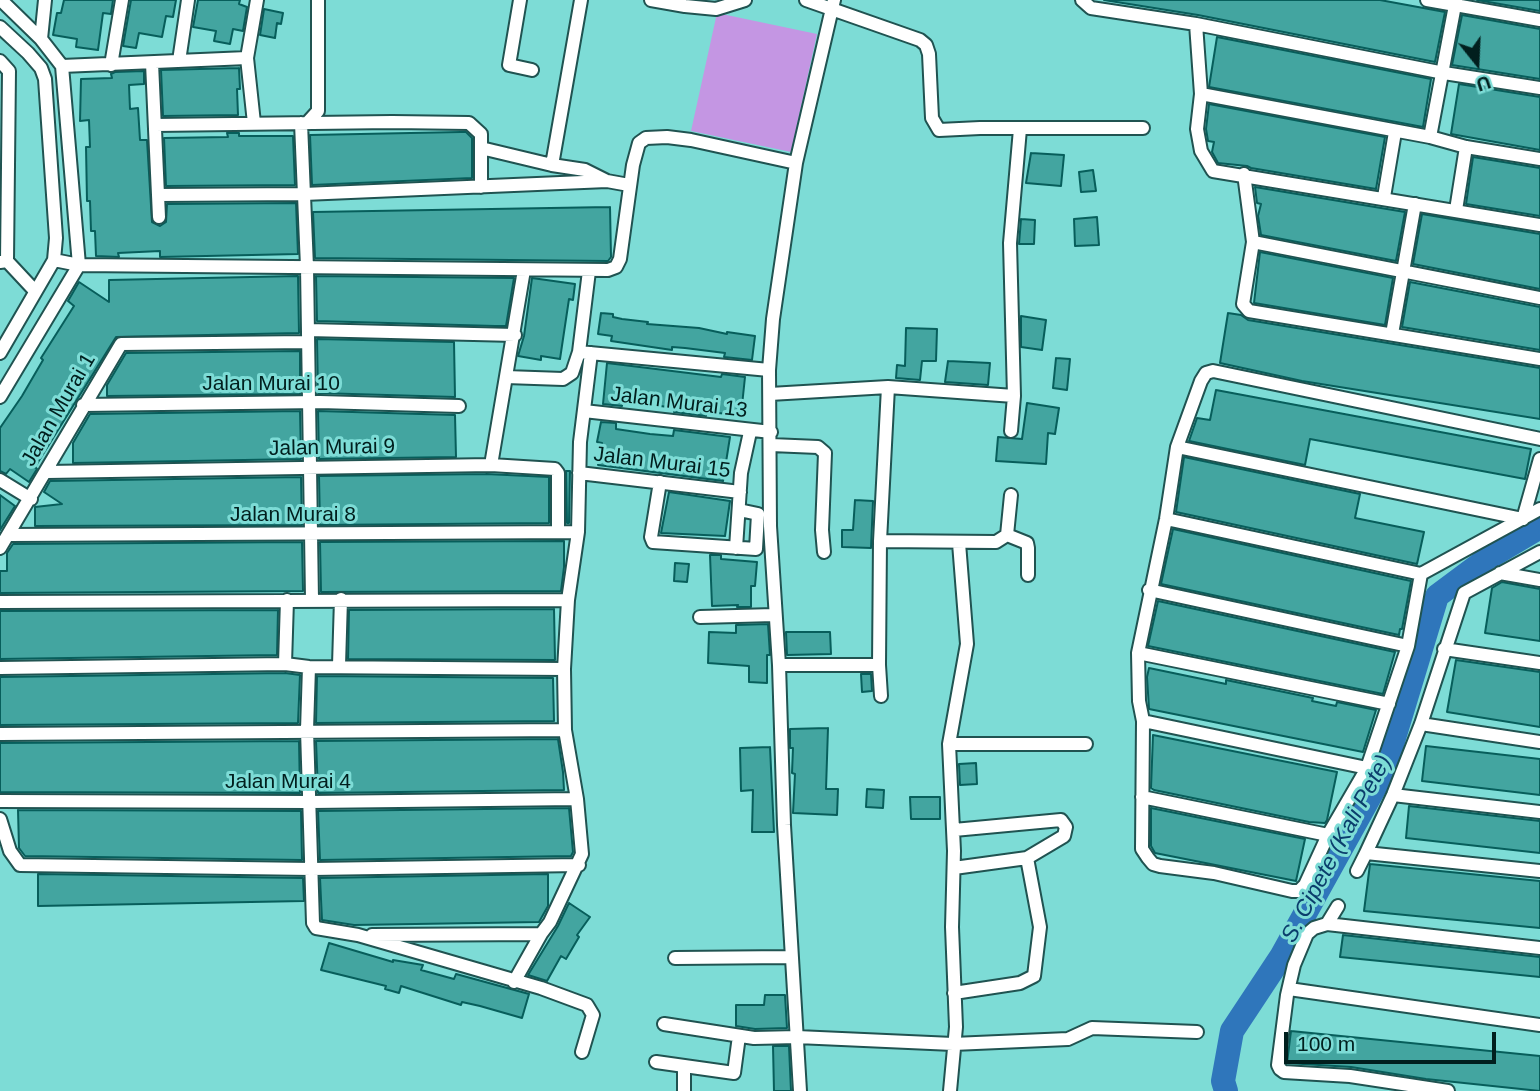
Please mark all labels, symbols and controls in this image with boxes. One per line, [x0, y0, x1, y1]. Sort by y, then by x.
north arrow [1442, 28, 1512, 98]
text: U [1474, 71, 1493, 96]
street label: Jalan Murai 1 [17, 349, 101, 471]
street label: Jalan Murai 10 [202, 371, 340, 397]
street label: Jalan Murai 13 [609, 382, 749, 424]
street label: Jalan Murai 9 [269, 434, 395, 462]
street label: Jalan Murai 15 [592, 442, 732, 484]
street label: Jalan Murai 8 [230, 502, 356, 528]
water label: S. Cipete (Kali Pete) [1276, 751, 1398, 947]
street label: Jalan Murai 4 [225, 769, 351, 795]
scale bar [1288, 1018, 1500, 1062]
text: 100 m [1297, 1032, 1355, 1055]

